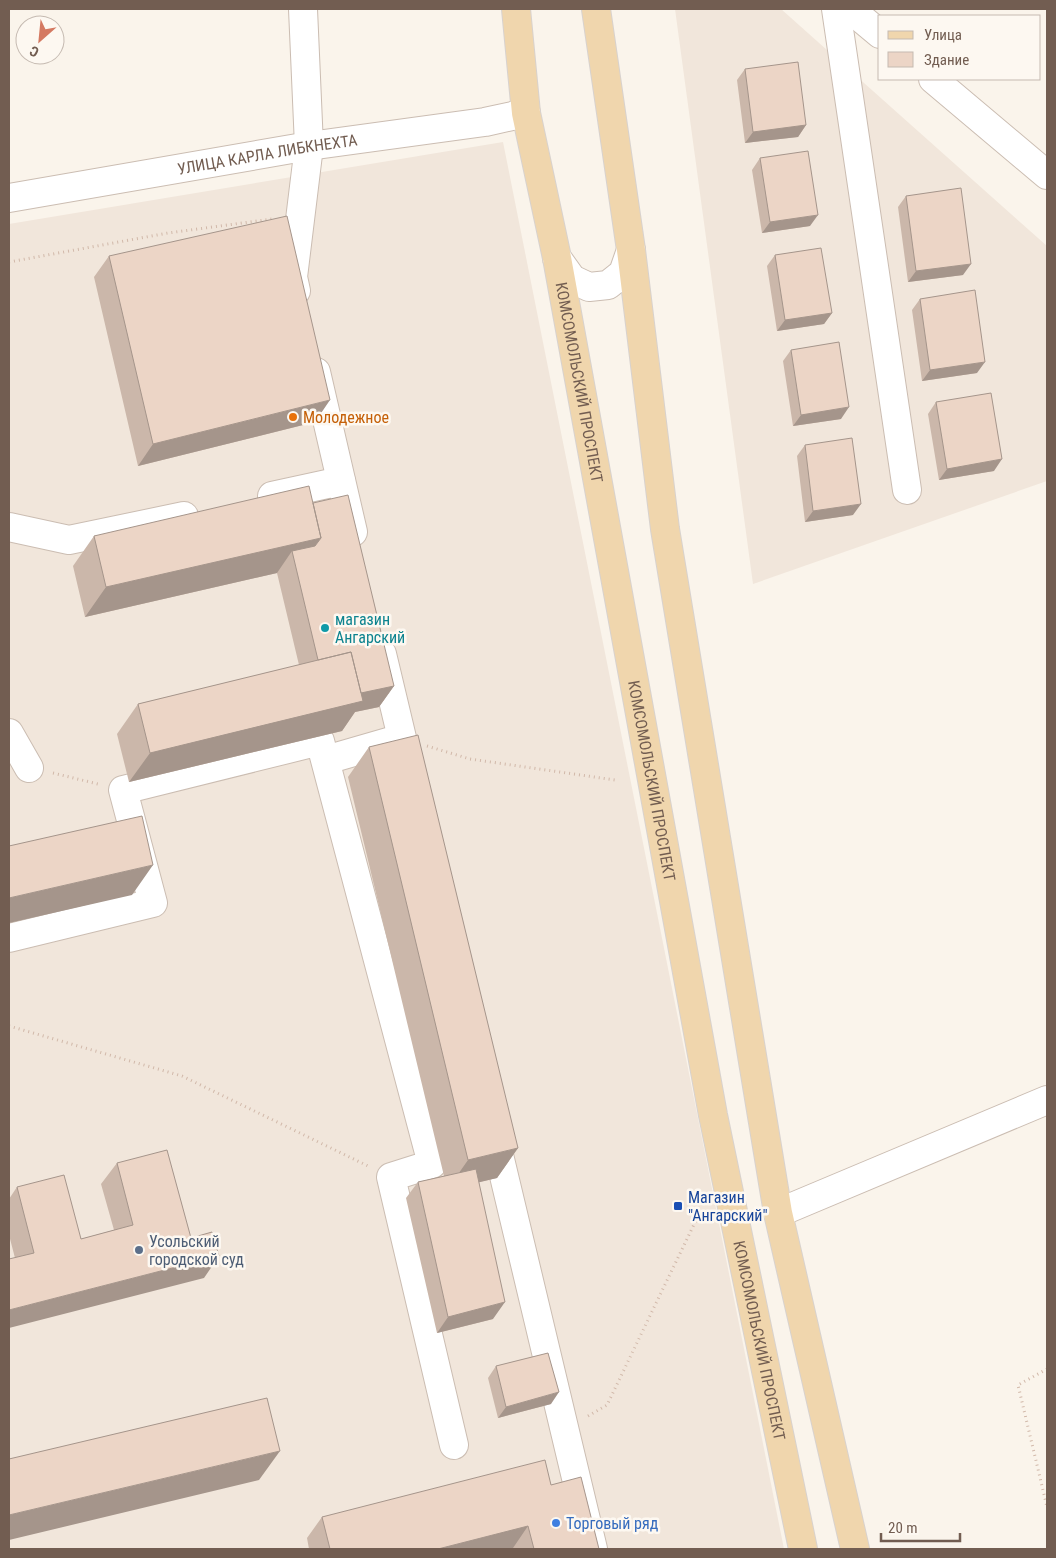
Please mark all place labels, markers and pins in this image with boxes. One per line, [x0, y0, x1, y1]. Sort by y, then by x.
place label: Молодежное [303, 408, 389, 427]
marker: Молодежное [287, 411, 299, 423]
place label: магазин Ангарский [335, 610, 405, 647]
marker: магазин Ангарский [319, 622, 331, 634]
place label: Магазин "Ангарский" [688, 1188, 768, 1225]
marker: Магазин "Ангарский" [672, 1200, 684, 1212]
place label: Усольский городской суд [149, 1232, 244, 1269]
marker: Усольский городской суд [133, 1244, 145, 1256]
place label: Торговый ряд [566, 1514, 659, 1533]
marker: Торговый ряд [550, 1517, 562, 1529]

